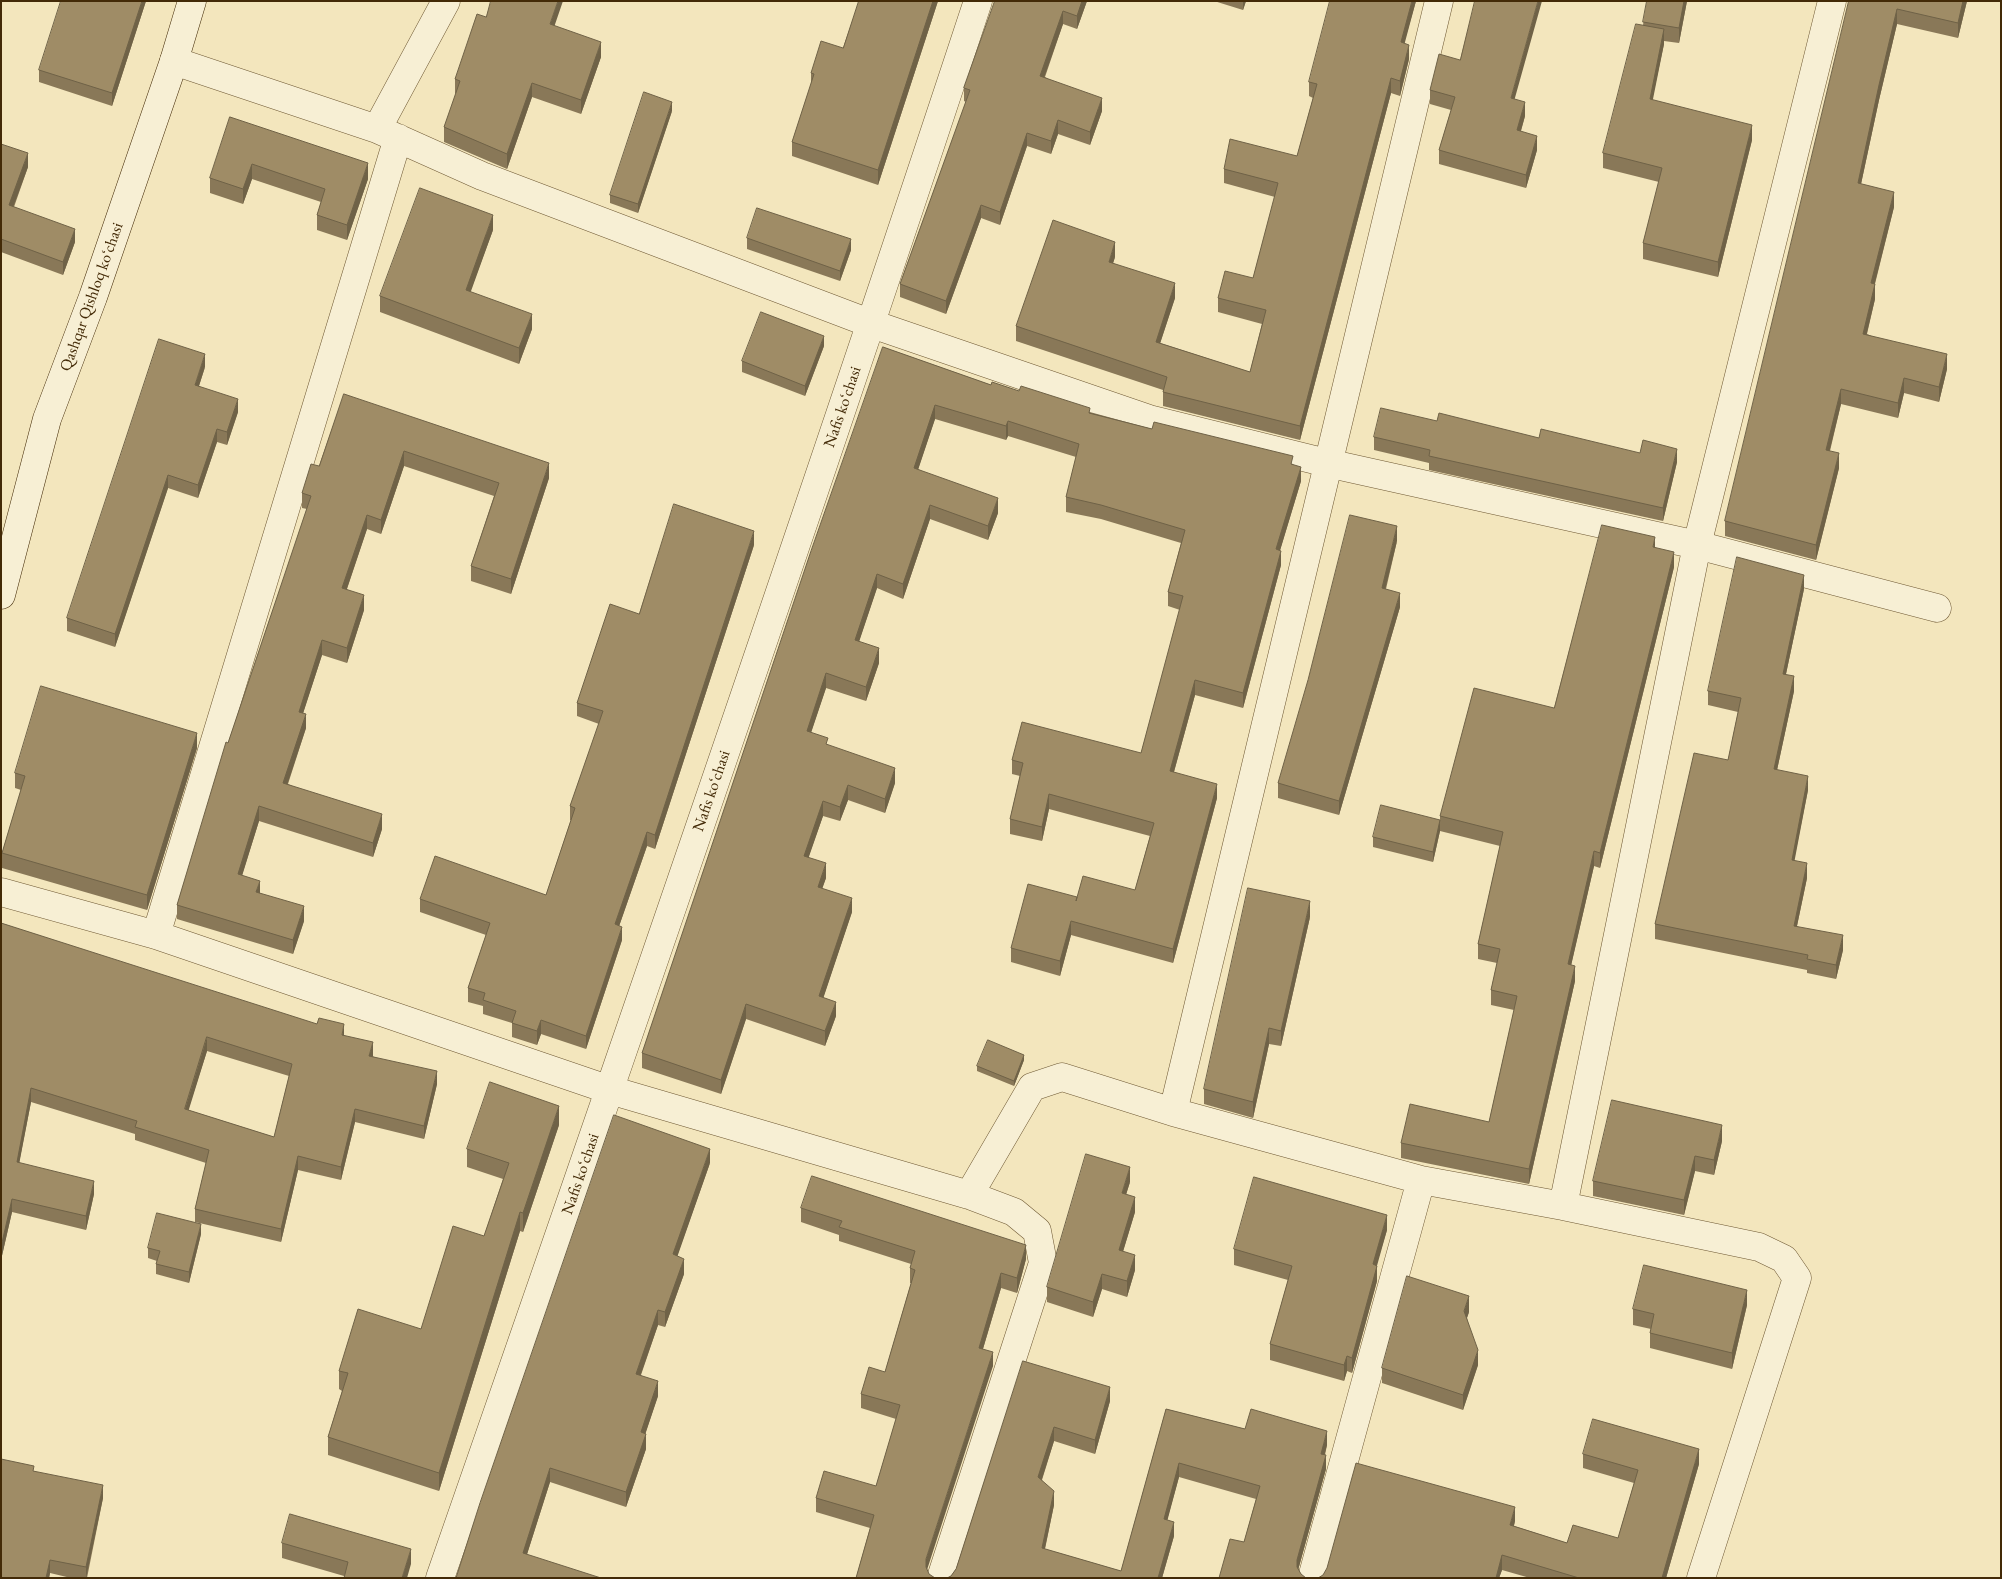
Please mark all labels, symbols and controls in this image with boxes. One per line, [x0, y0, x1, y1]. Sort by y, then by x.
street label: Qashqar Qishloq koʻchasi [56, 220, 128, 374]
street label: Nafis koʻchasi [820, 364, 866, 450]
street label: Nafis koʻchasi [689, 748, 735, 834]
street label: Nafis koʻchasi [558, 1131, 604, 1217]

